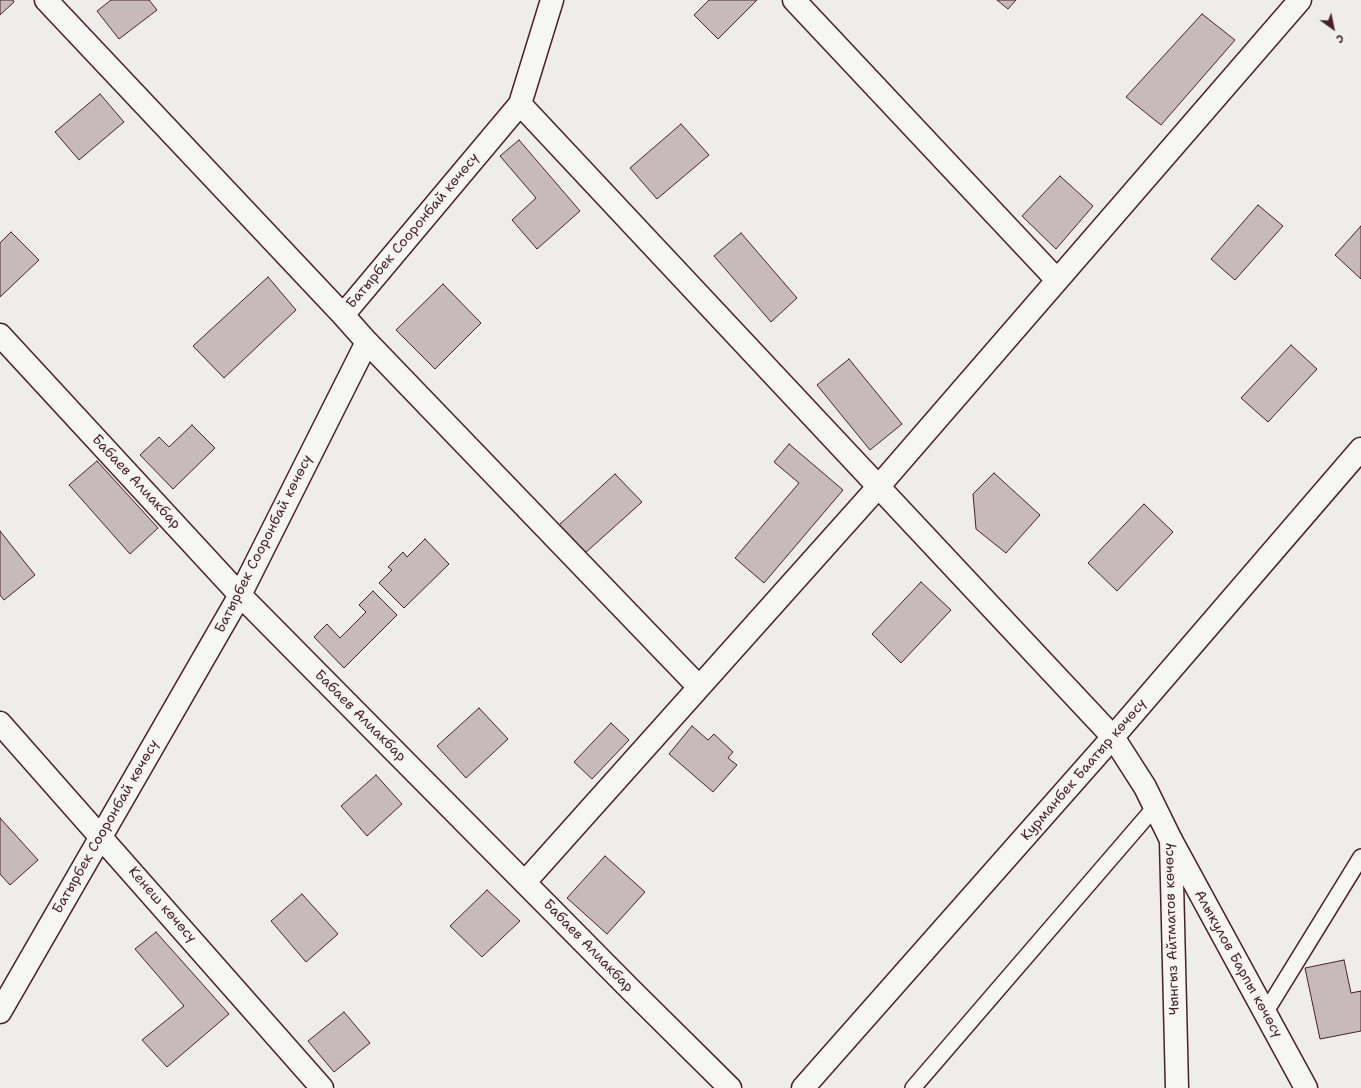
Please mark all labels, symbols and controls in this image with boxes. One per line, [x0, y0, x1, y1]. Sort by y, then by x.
north arrow [1313, 8, 1353, 48]
text: С [1333, 30, 1347, 47]
street label: Батырбек Сооронбай көчөсү [343, 150, 483, 312]
street label: Бабаев Алиакбар [88, 431, 184, 533]
street label: Батырбек Сооронбай көчөсү [212, 452, 316, 636]
street label: Бабаев Алиакбар [311, 667, 409, 765]
street label: Курманбек Баатыр көчөсү [1018, 696, 1150, 844]
street label: Батырбек Сооронбай көчөсү [49, 737, 163, 917]
street label: Чынгыз Айтматов көчөсү [1161, 843, 1183, 1015]
street label: Кенеш көчөсү [124, 864, 200, 946]
street label: Алыкулов Барпы көчөсү [1190, 887, 1286, 1041]
street label: Бабаев Алиакбар [539, 896, 637, 996]

